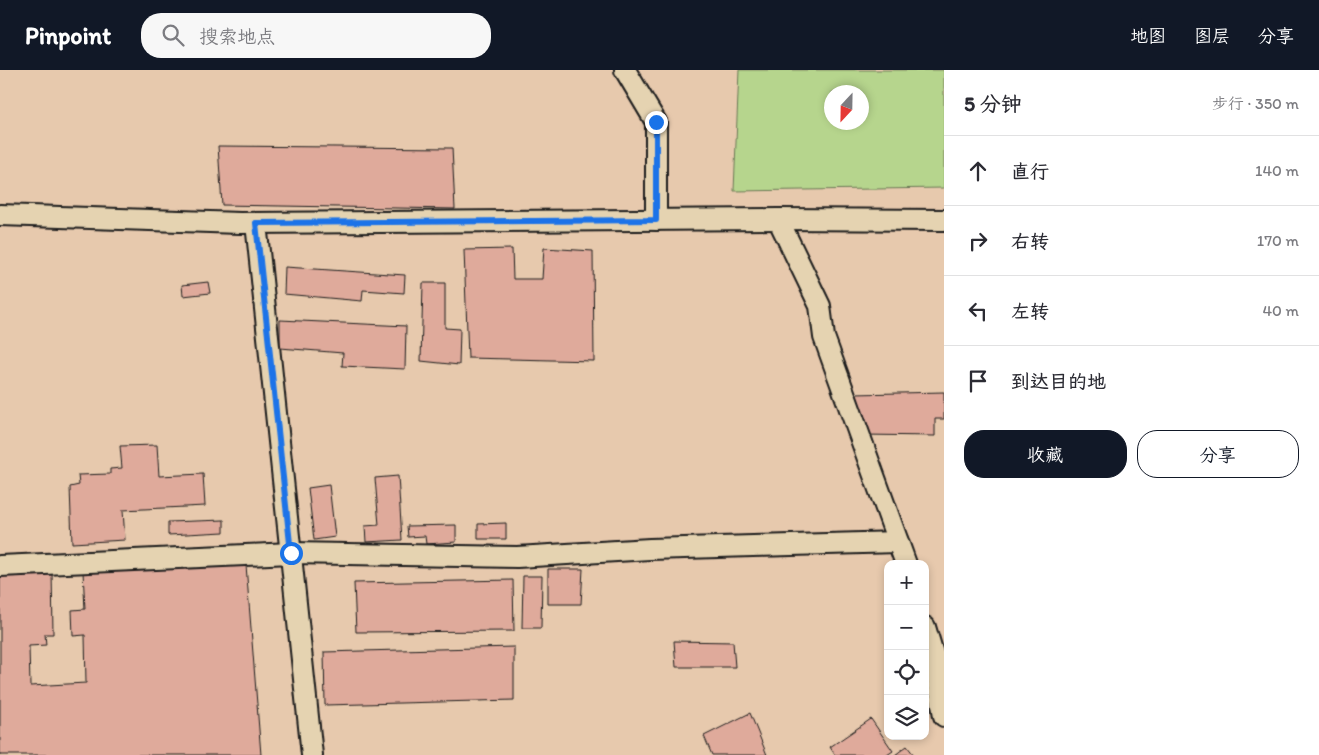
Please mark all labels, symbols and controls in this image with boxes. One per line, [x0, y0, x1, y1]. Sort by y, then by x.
search box [141, 13, 491, 58]
text: Pinpoint [25, 21, 111, 50]
icon: search [159, 21, 187, 49]
text: 搜索地点 [199, 25, 275, 48]
text: 地图 [1130, 25, 1166, 47]
text: 图层 [1194, 25, 1230, 47]
text: 分享 [1258, 25, 1294, 47]
north arrow [824, 85, 869, 130]
text: 5 分钟 [964, 91, 1022, 116]
text: 步行 · 350 m [1212, 94, 1299, 113]
route end [645, 111, 668, 134]
icon: ahead [964, 157, 992, 185]
text: 直行 [1011, 160, 1049, 183]
text: 140 m [1255, 161, 1299, 180]
icon: right [964, 227, 992, 255]
text: 右转 [1011, 230, 1049, 253]
text: 170 m [1257, 231, 1299, 250]
icon: left [964, 297, 992, 325]
text: 左转 [1011, 300, 1049, 323]
text: 40 m [1262, 301, 1299, 320]
icon: arrive [964, 367, 992, 395]
text: 到达目的地 [1011, 370, 1106, 393]
button: 收藏 [964, 430, 1127, 478]
button: 分享 [1137, 430, 1299, 478]
route start [280, 542, 303, 565]
map controls [884, 560, 929, 740]
button: + [884, 560, 929, 605]
button: − [884, 605, 929, 650]
button: locate [884, 650, 929, 695]
button: layers [884, 695, 929, 740]

